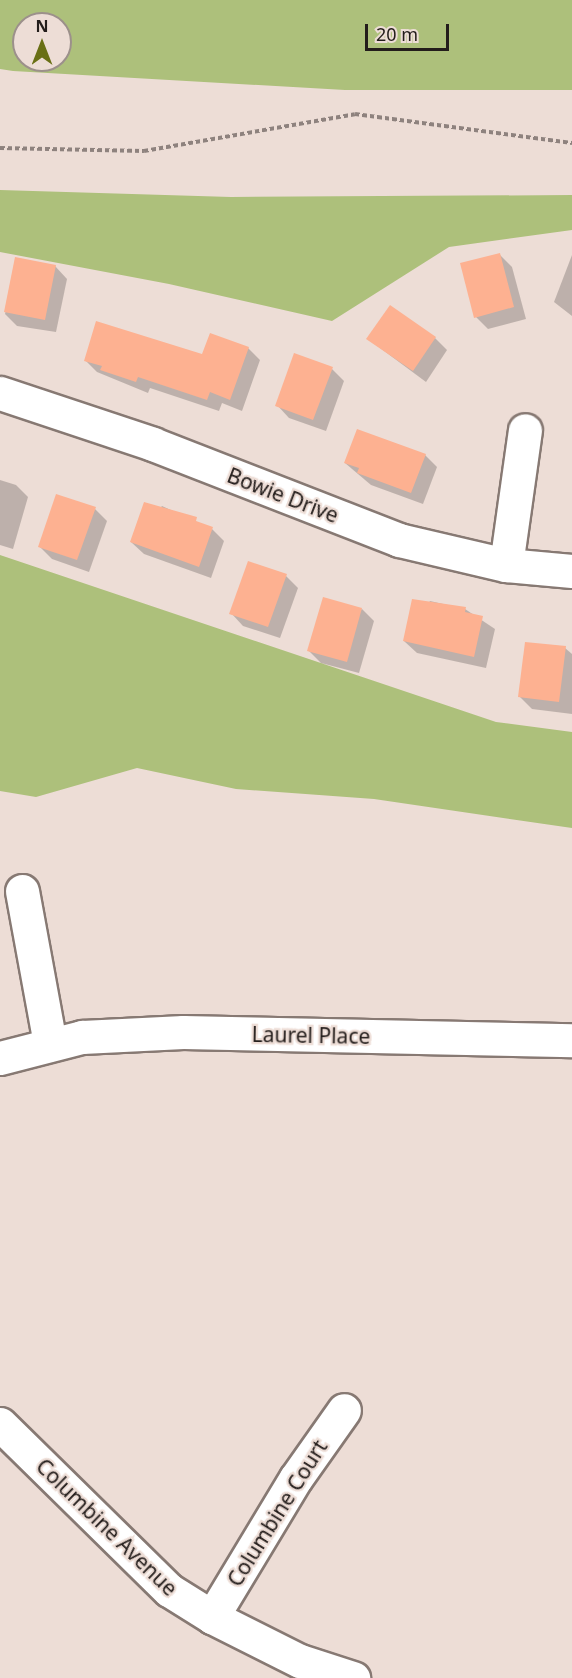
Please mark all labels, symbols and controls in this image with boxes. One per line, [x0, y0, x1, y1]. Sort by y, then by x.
north arrow [12, 12, 72, 72]
scale bar [368, 12, 452, 50]
text: N [35, 15, 49, 37]
text: 20 m [376, 22, 418, 46]
street label: Bowie Drive [224, 462, 342, 528]
street label: Laurel Place [252, 1021, 370, 1049]
street label: Columbine Court [222, 1435, 332, 1591]
street label: Columbine Avenue [31, 1453, 183, 1601]

